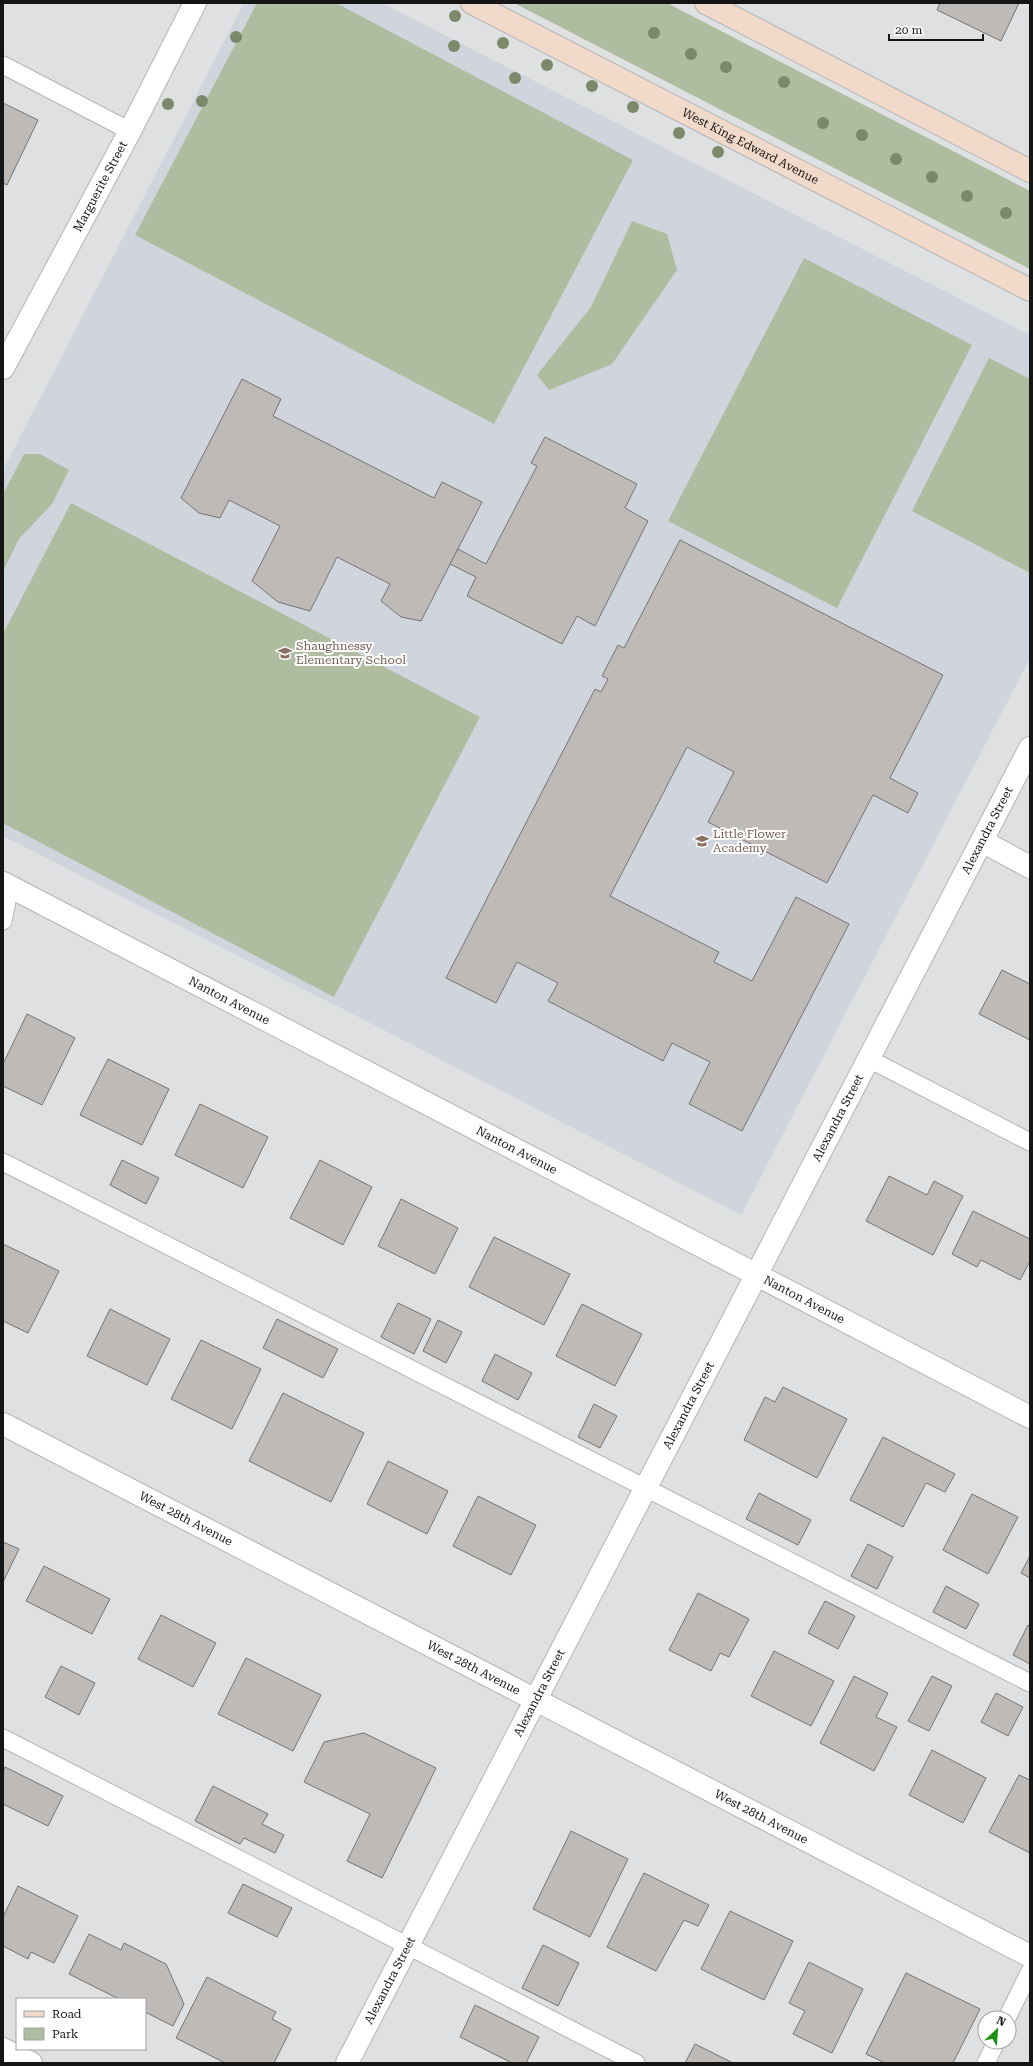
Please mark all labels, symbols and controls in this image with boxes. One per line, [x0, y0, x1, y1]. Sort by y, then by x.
scale bar [889, 16, 983, 42]
text: 20 m [895, 23, 922, 37]
street label: West King Edward Avenue [680, 105, 822, 187]
street label: Marguerite Street [70, 138, 131, 234]
place label: Shaughnessy Elementary School [296, 639, 406, 667]
school or university icon: Shaughnessy Elementary School [277, 645, 293, 661]
street label: Alexandra Street [959, 784, 1016, 876]
place label: Little Flower Academy [713, 827, 786, 855]
school or university icon: Little Flower Academy [694, 833, 710, 849]
street label: Nanton Avenue [186, 974, 272, 1028]
street label: Alexandra Street [809, 1071, 867, 1164]
street label: Nanton Avenue [474, 1123, 560, 1177]
street label: Nanton Avenue [761, 1273, 847, 1327]
street label: Alexandra Street [660, 1359, 717, 1451]
street label: West 28th Avenue [137, 1489, 235, 1549]
street label: West 28th Avenue [425, 1638, 523, 1698]
street label: Alexandra Street [511, 1646, 568, 1739]
street label: West 28th Avenue [712, 1787, 811, 1847]
street label: Alexandra Street [361, 1934, 419, 2026]
legend [16, 1998, 146, 2050]
text: Road [52, 2007, 82, 2021]
north arrow [977, 2010, 1017, 2050]
text: N [995, 2014, 1008, 2029]
text: Park [52, 2027, 79, 2041]

